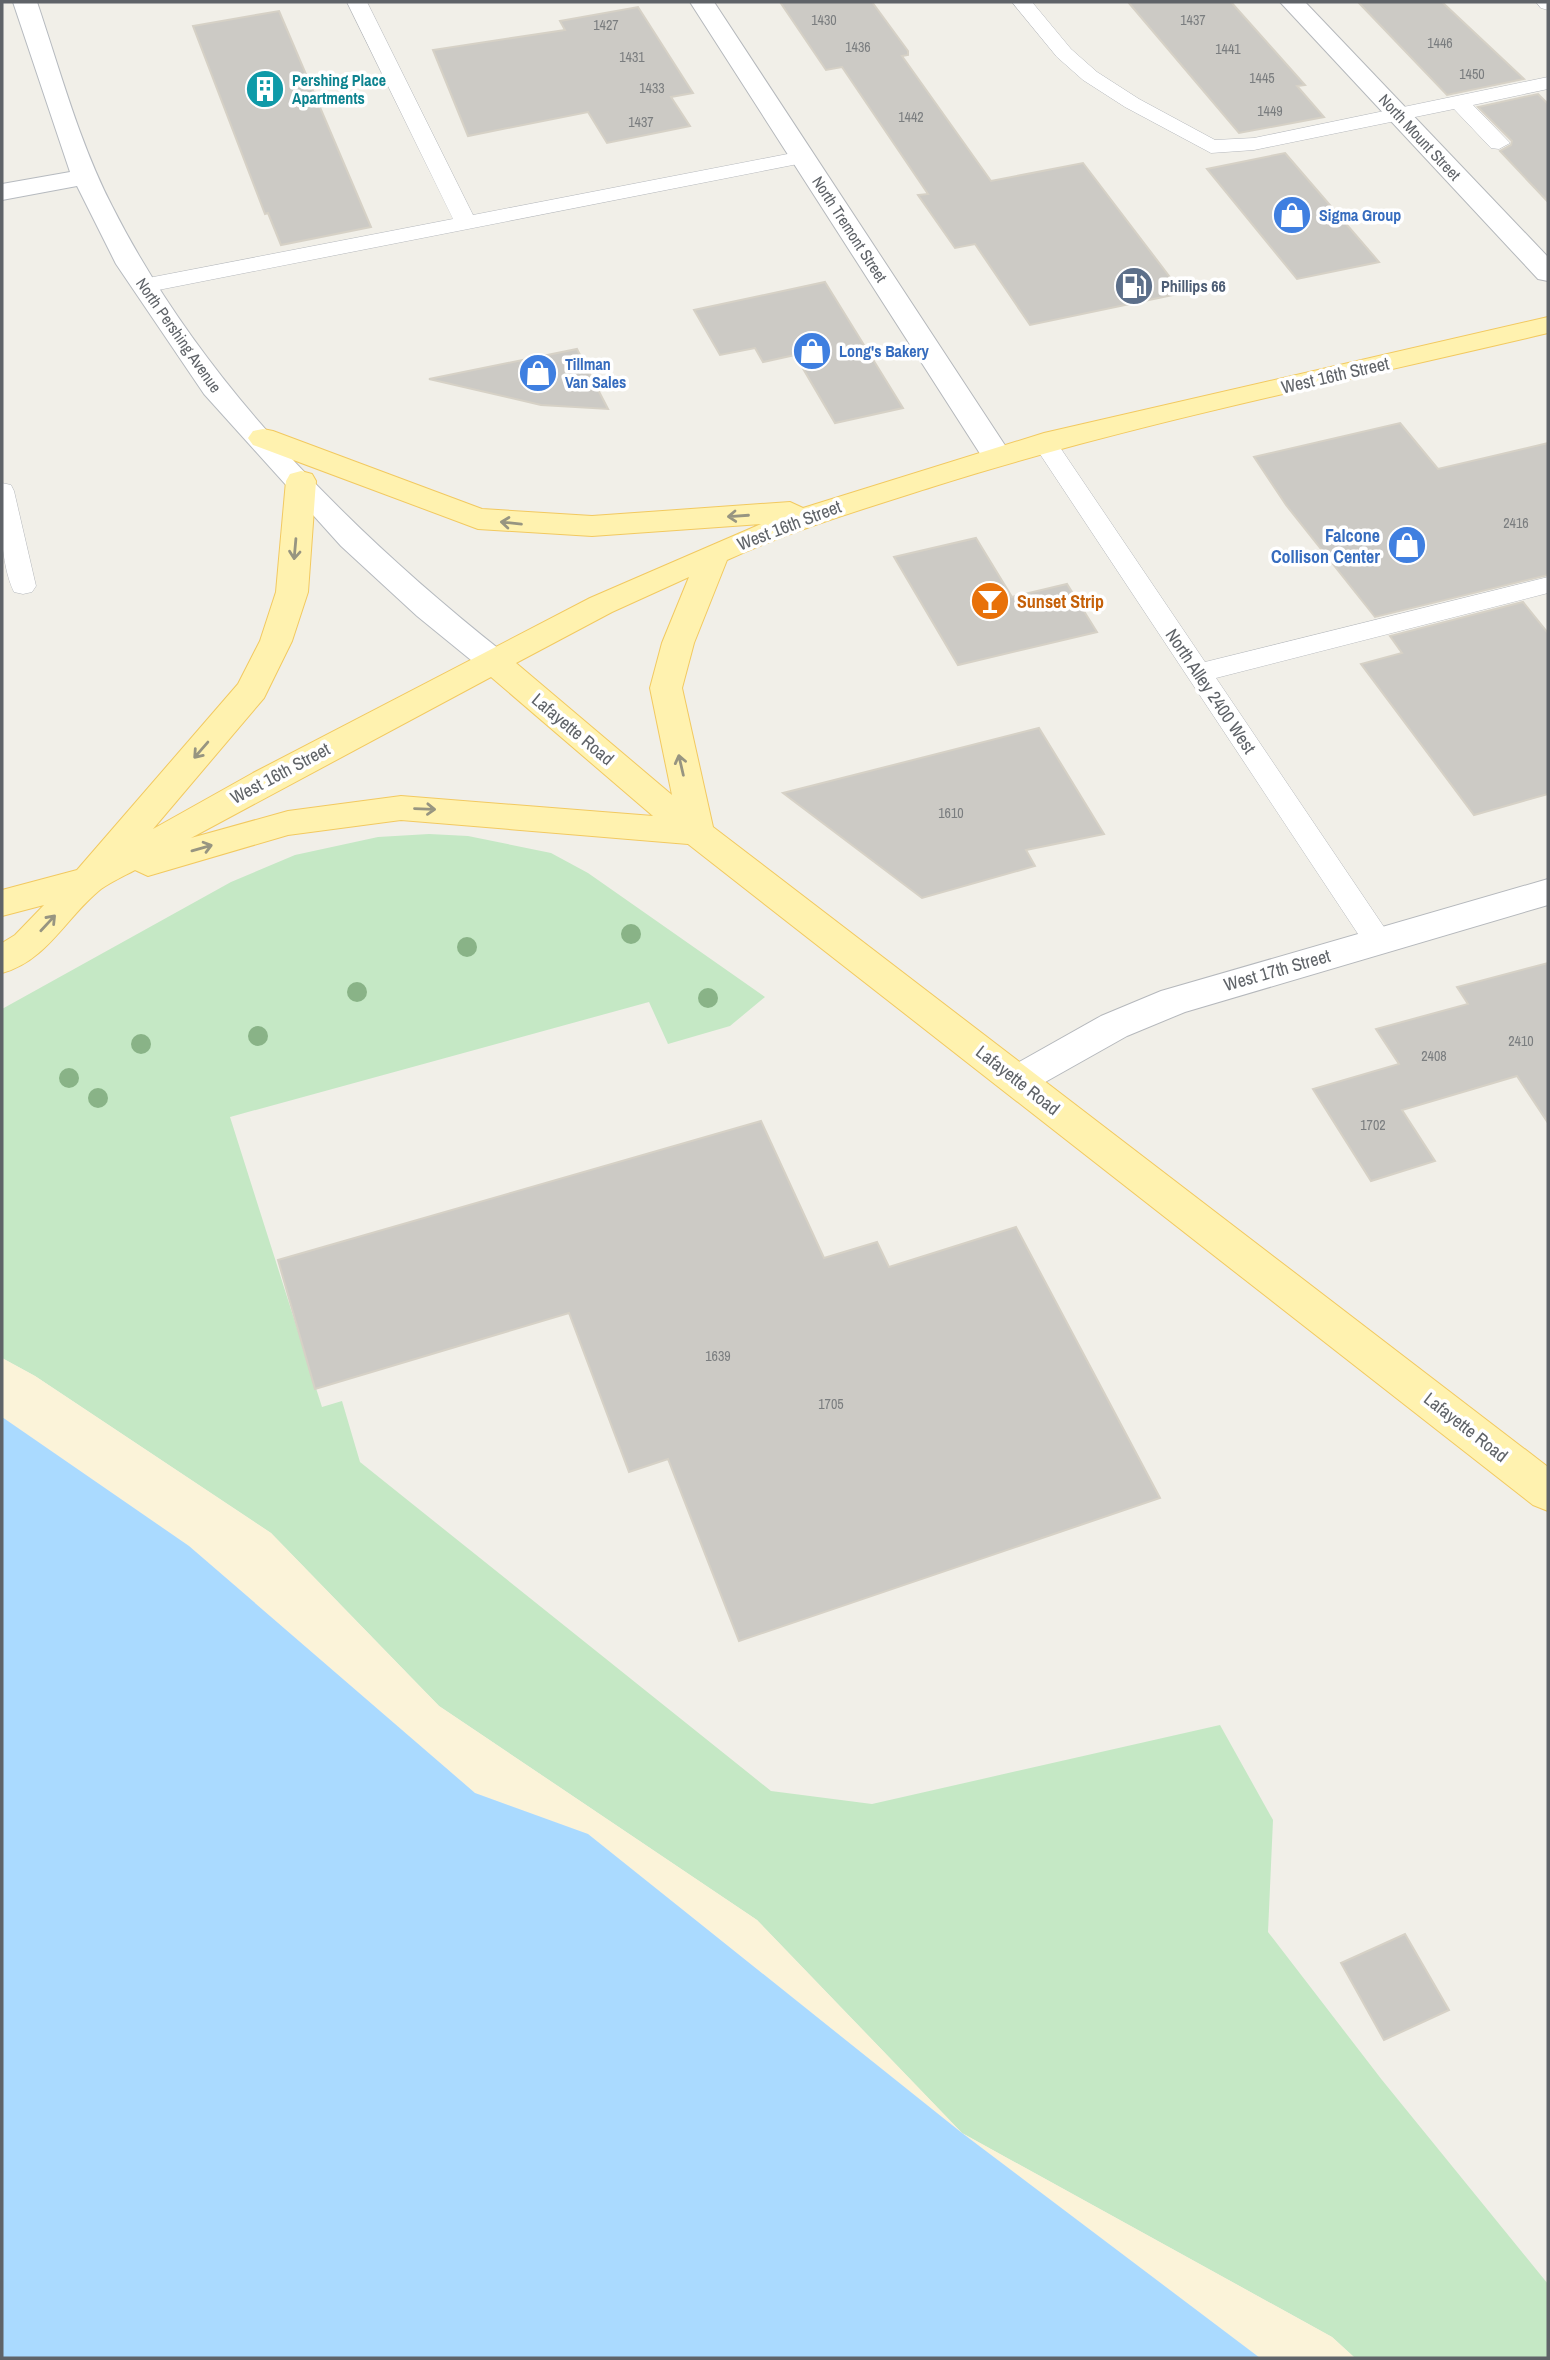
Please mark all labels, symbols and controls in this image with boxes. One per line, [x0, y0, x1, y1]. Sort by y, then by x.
house number: 1430 [811, 11, 837, 29]
house number: 1437 [1180, 11, 1206, 29]
house number: 1427 [593, 16, 619, 34]
house number: 1446 [1427, 34, 1453, 52]
house number: 1436 [845, 38, 871, 56]
house number: 1441 [1215, 40, 1241, 58]
house number: 1431 [619, 48, 645, 66]
house number: 1450 [1459, 65, 1485, 83]
building icon: Pershing Place Apartments [244, 68, 286, 110]
place label: Pershing Place Apartments [292, 69, 386, 109]
house number: 1445 [1249, 69, 1275, 87]
house number: 1433 [639, 79, 665, 97]
street label: North Mount Street [1374, 89, 1466, 185]
house number: 1449 [1257, 102, 1283, 120]
house number: 1442 [898, 108, 924, 126]
house number: 1437 [628, 113, 654, 131]
street label: North Tremont Street [807, 172, 893, 287]
shop icon: Sigma Group [1271, 194, 1313, 236]
place label: Sigma Group [1319, 204, 1401, 226]
fuel station icon: Phillips 66 [1113, 265, 1155, 307]
street label: North Pershing Avenue [131, 273, 227, 397]
place label: Phillips 66 [1161, 275, 1226, 297]
shop icon: Long's Bakery [791, 330, 833, 372]
place label: Long's Bakery [839, 340, 930, 362]
street label: West 16th Street [1279, 350, 1391, 400]
shop icon: Tillman Van Sales [517, 352, 559, 394]
place label: Tillman Van Sales [565, 353, 626, 393]
street label: West 16th Street [733, 494, 845, 556]
one-way arrow [727, 509, 750, 522]
house number: 2416 [1503, 514, 1529, 532]
one-way arrow [500, 516, 523, 529]
place label: Falcone Collison Center [1271, 523, 1380, 569]
shop icon: Falcone Collison Center [1386, 524, 1428, 566]
one-way arrow [288, 537, 301, 560]
bar icon: Sunset Strip [969, 580, 1011, 622]
place label: Sunset Strip [1017, 589, 1104, 614]
street label: North Alley 2400 West [1160, 624, 1262, 758]
street label: Lafayette Road [527, 687, 619, 771]
street label: West 16th Street [226, 736, 334, 810]
one-way arrow [193, 740, 209, 758]
one-way arrow [674, 755, 687, 777]
one-way arrow [413, 802, 436, 816]
house number: 1610 [938, 804, 964, 822]
one-way arrow [191, 840, 213, 853]
one-way arrow [40, 914, 56, 932]
street label: West 17th Street [1221, 943, 1333, 997]
house number: 2410 [1508, 1032, 1534, 1050]
street label: Lafayette Road [971, 1039, 1065, 1121]
house number: 2408 [1421, 1047, 1447, 1065]
house number: 1702 [1360, 1116, 1386, 1134]
house number: 1639 [705, 1347, 731, 1365]
street label: Lafayette Road [1419, 1386, 1513, 1468]
house number: 1705 [818, 1395, 844, 1413]

